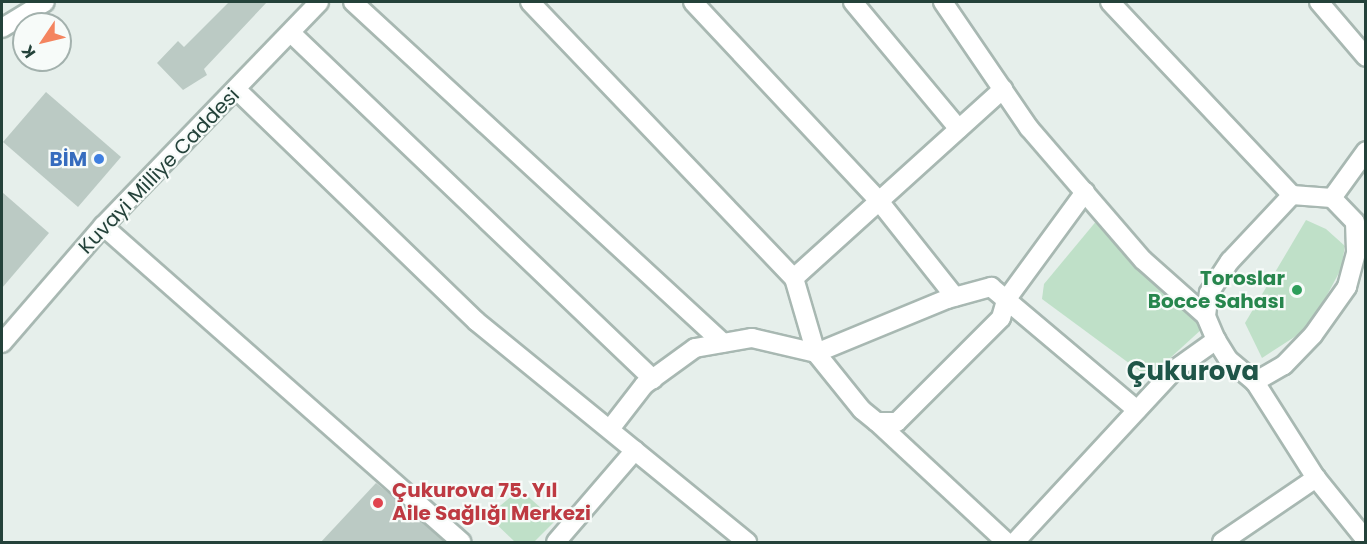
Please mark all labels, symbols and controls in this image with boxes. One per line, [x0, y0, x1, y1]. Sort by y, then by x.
north arrow [12, 12, 72, 72]
text: K [16, 40, 41, 63]
street label: Kuvayi Milliye Caddesi [74, 83, 244, 259]
place label: BİM [50, 147, 87, 171]
marker: BİM [92, 152, 106, 166]
place label: Toroslar Bocce Sahası [1148, 266, 1285, 313]
marker: Toroslar Bocce Sahası [1290, 283, 1304, 297]
district label: Çukurova [1127, 356, 1259, 388]
place label: Çukurova 75. Yıl Aile Sağlığı Merkezi [392, 479, 591, 526]
marker: Çukurova 75. Yıl Aile Sağlığı Merkezi [369, 494, 387, 512]

